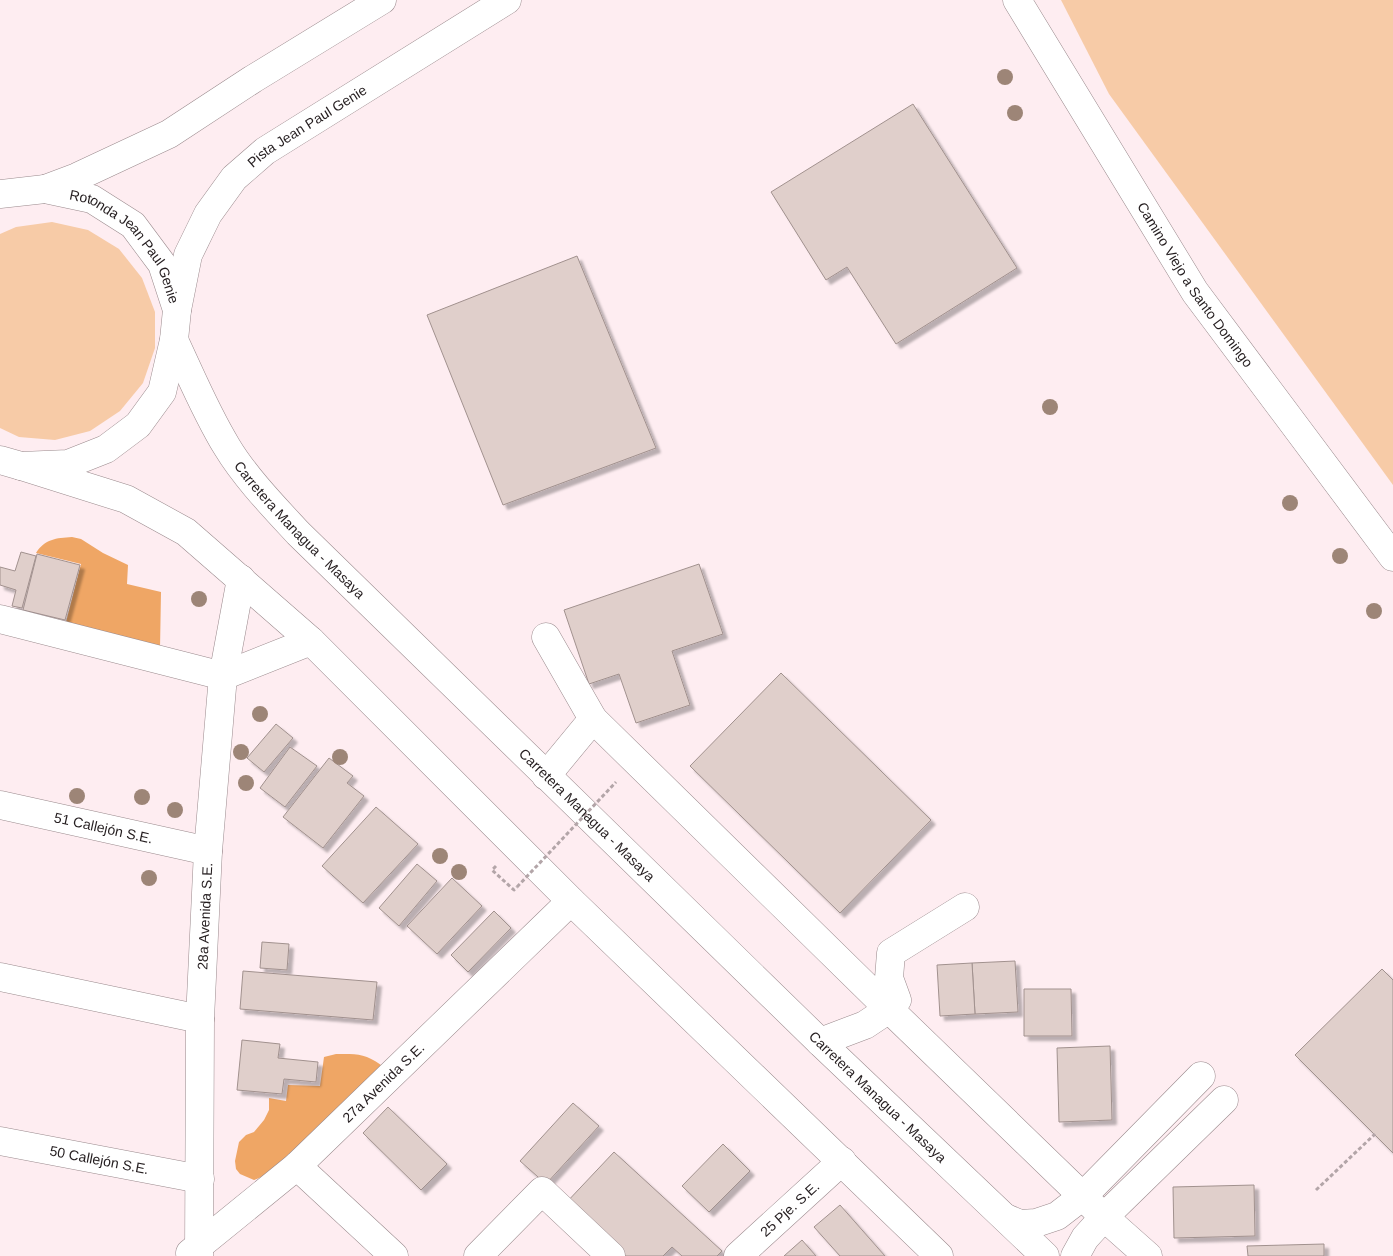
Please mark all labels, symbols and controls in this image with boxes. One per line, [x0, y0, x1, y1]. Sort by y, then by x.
street label: Pista Jean Paul Genie [244, 82, 370, 171]
street label: Rotonda Jean Paul Genie [68, 186, 182, 305]
street label: Camino Viejo a Santo Domingo [1134, 199, 1256, 370]
street label: Carretera Managua - Masaya [231, 458, 368, 602]
street label: Carretera Managua - Masaya [516, 745, 658, 885]
street label: 51 Callejón S.E. [53, 809, 154, 847]
street label: 28a Avenida S.E. [194, 862, 215, 970]
street label: Carretera Managua - Masaya [806, 1028, 950, 1166]
street label: 27a Avenida S.E. [339, 1039, 427, 1126]
street label: 50 Callejón S.E. [48, 1143, 150, 1177]
street label: 25 Pje. S.E. [757, 1178, 822, 1240]

